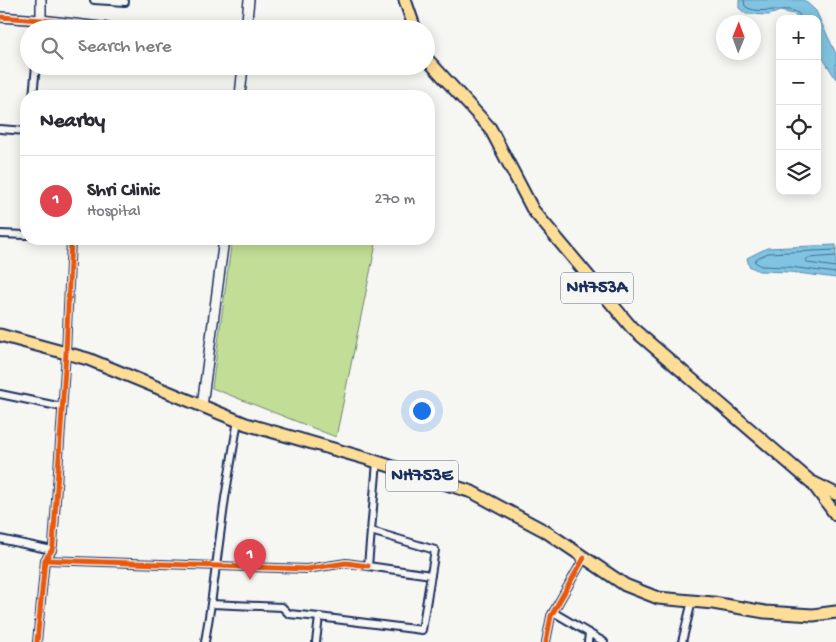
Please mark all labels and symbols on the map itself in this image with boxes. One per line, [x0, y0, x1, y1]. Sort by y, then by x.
north arrow [716, 15, 761, 60]
road number: NH753A [561, 272, 633, 304]
your location [409, 398, 435, 424]
road number: NH753E [386, 461, 458, 492]
pin: 1 [234, 539, 266, 580]

